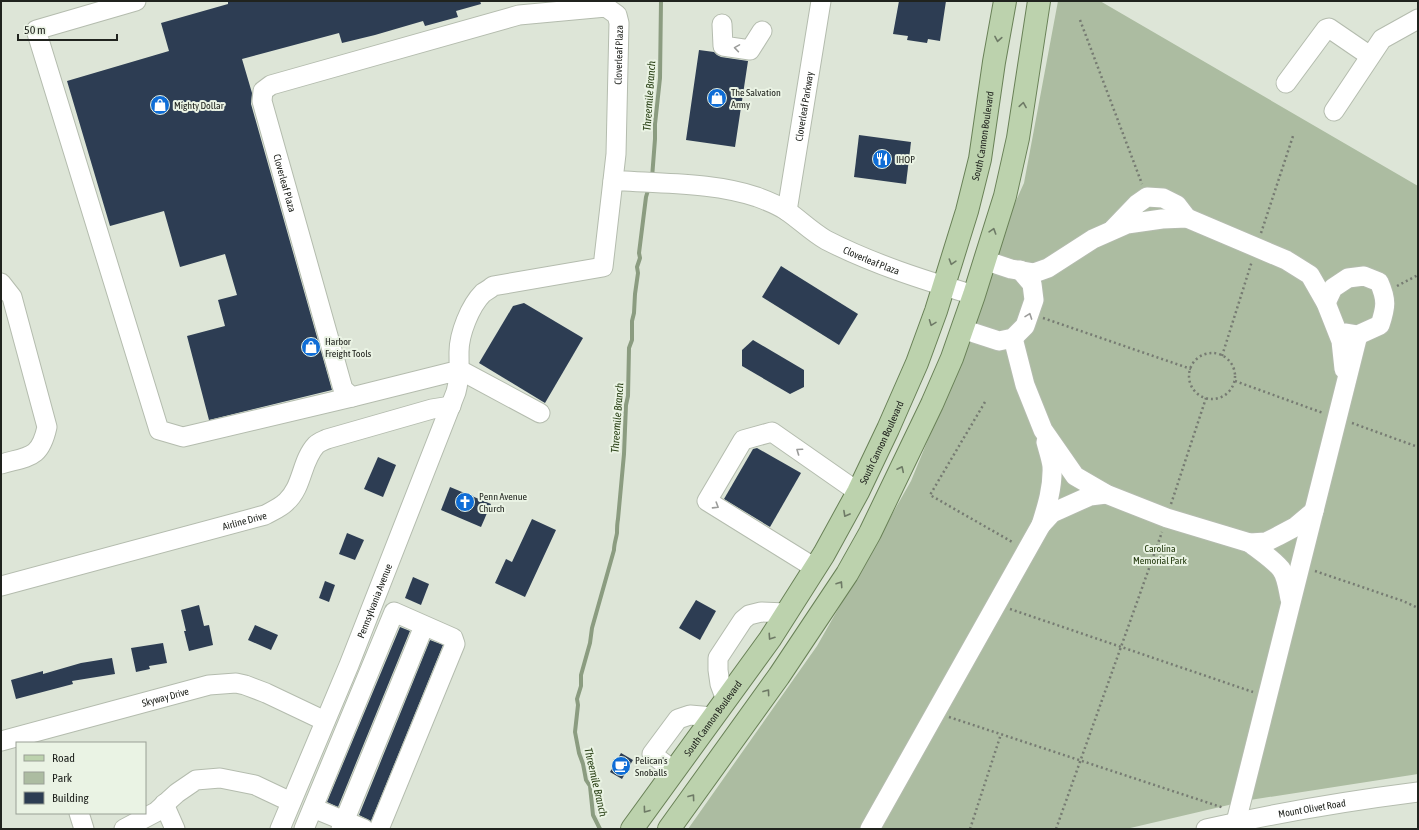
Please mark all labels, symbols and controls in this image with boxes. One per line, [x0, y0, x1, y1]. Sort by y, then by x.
scale bar [18, 16, 117, 42]
text: 50 m [24, 23, 46, 37]
street label: Cloverleaf Plaza [612, 25, 624, 85]
one-way arrow [994, 36, 1003, 43]
one-way arrow [734, 44, 740, 53]
water label: Threemile Branch [641, 60, 657, 131]
street label: Cloverleaf Parkway [793, 71, 815, 142]
shop icon: The Salvation Army [706, 87, 728, 109]
place label: The Salvation Army [731, 87, 781, 110]
street label: South Cannon Boulevard [969, 90, 995, 182]
shop icon: Mighty Dollar [149, 94, 171, 116]
place label: Mighty Dollar [174, 100, 225, 111]
one-way arrow [1018, 102, 1027, 108]
restaurant icon: IHOP [871, 148, 893, 170]
street label: Cloverleaf Plaza [272, 153, 299, 213]
place label: IHOP [896, 154, 915, 165]
one-way arrow [989, 228, 997, 235]
street label: Cloverleaf Plaza [842, 244, 901, 276]
one-way arrow [948, 258, 957, 265]
one-way arrow [1024, 313, 1032, 320]
one-way arrow [928, 320, 936, 327]
shop icon: Harbor Freight Tools [300, 336, 322, 358]
place label: Harbor Freight Tools [325, 336, 372, 359]
water label: Threemile Branch [609, 382, 625, 453]
street label: South Cannon Boulevard [857, 399, 905, 486]
one-way arrow [796, 448, 803, 455]
one-way arrow [896, 466, 904, 474]
church icon: Penn Avenue Church [454, 491, 476, 513]
place label: Penn Avenue Church [479, 491, 528, 514]
one-way arrow [712, 502, 719, 509]
street label: Airline Drive [221, 509, 268, 532]
one-way arrow [843, 510, 851, 517]
park label: Carolina Memorial Park [1133, 543, 1187, 566]
street label: Pennsylvania Avenue [355, 562, 394, 639]
one-way arrow [835, 581, 843, 588]
one-way arrow [768, 633, 776, 640]
street label: South Cannon Boulevard [682, 678, 744, 758]
street label: Skyway Drive [140, 685, 190, 708]
one-way arrow [762, 689, 769, 696]
legend [16, 742, 146, 814]
water label: Threemile Branch [582, 746, 610, 818]
text: Road [52, 751, 75, 765]
cafe icon: Pelican's Snoballs [610, 755, 632, 777]
place label: Pelican's Snoballs [635, 755, 668, 778]
text: Park [52, 771, 73, 785]
text: Building [52, 791, 90, 805]
one-way arrow [687, 795, 694, 802]
street label: Mount Olivet Road [1277, 797, 1347, 819]
one-way arrow [644, 806, 651, 813]

